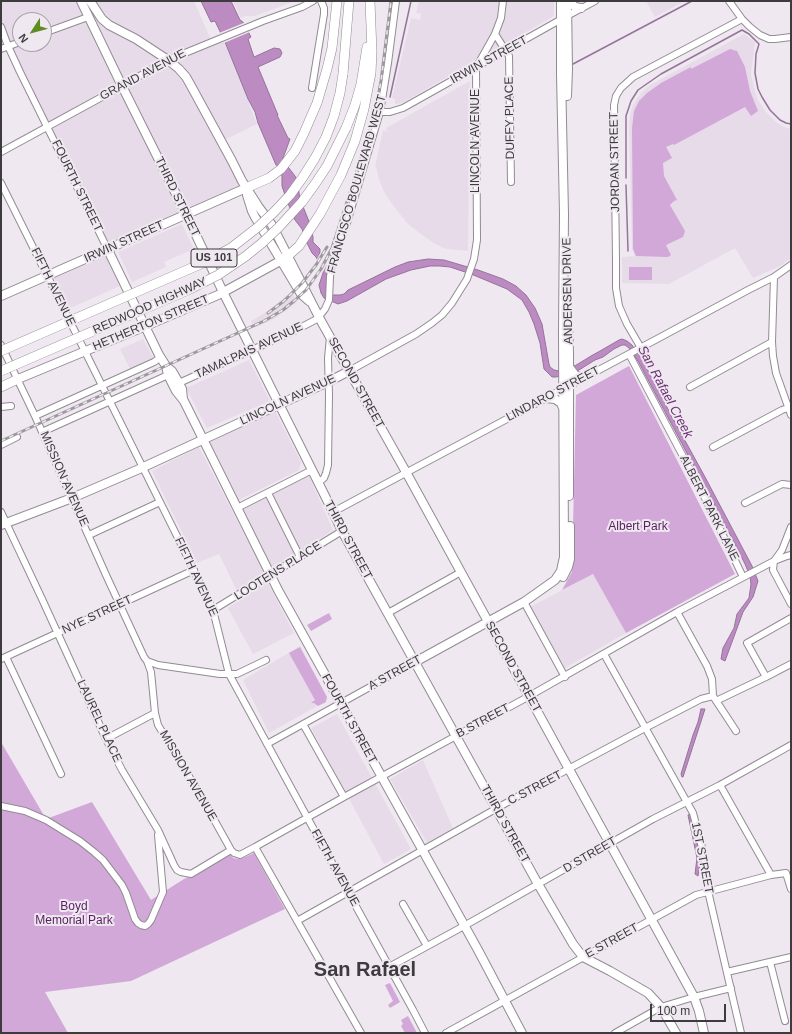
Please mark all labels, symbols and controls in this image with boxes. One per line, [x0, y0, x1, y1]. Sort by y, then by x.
north arrow [12, 12, 52, 52]
text: N [16, 32, 30, 45]
street label: IRWIN STREET [448, 33, 530, 87]
street label: GRAND AVENUE [98, 46, 188, 104]
street label: DUFFY PLACE [502, 77, 518, 159]
street label: LINCOLN AVENUE [469, 89, 483, 193]
street label: FRANCISCO BOULEVARD WEST [325, 93, 389, 275]
street label: JORDAN STREET [607, 112, 623, 212]
street label: FOURTH STREET [49, 138, 105, 234]
street label: THIRD STREET [151, 155, 203, 239]
street label: IRWIN STREET [82, 218, 166, 266]
street label: ANDERSEN DRIVE [560, 238, 576, 344]
street label: FIFTH AVENUE [28, 245, 78, 329]
road number: US 101 [191, 249, 237, 267]
street label: REDWOOD HIGHWAY [91, 274, 209, 338]
street label: HETHERTON STREET [91, 292, 211, 354]
street label: TAMALPAIS AVENUE [193, 320, 305, 382]
street label: SECOND STREET [325, 335, 387, 431]
water label: San Rafael Creek [634, 343, 696, 441]
street label: LINDARO STREET [504, 363, 602, 425]
street label: LINCOLN AVENUE [238, 372, 338, 428]
street label: MISSION AVENUE [37, 429, 91, 529]
street label: ALBERT PARK LANE [676, 453, 742, 563]
street label: THIRD STREET [321, 498, 375, 582]
park label: Albert Park [608, 520, 668, 534]
street label: FIFTH AVENUE [171, 535, 221, 619]
street label: LOOTENS PLACE [232, 538, 324, 604]
street label: NYE STREET [60, 593, 134, 637]
street label: SECOND STREET [482, 619, 544, 715]
street label: A STREET [366, 652, 424, 694]
street label: FOURTH STREET [318, 672, 380, 766]
street label: LAUREL PLACE [74, 677, 124, 765]
street label: B STREET [454, 701, 512, 741]
street label: MISSION AVENUE [156, 728, 220, 824]
street label: C STREET [505, 768, 565, 808]
street label: THIRD STREET [478, 782, 532, 866]
street label: 1ST STREET [688, 821, 716, 895]
street label: FIFTH AVENUE [308, 827, 362, 909]
street label: D STREET [561, 834, 619, 876]
park label: Boyd Memorial Park [35, 900, 113, 928]
street label: E STREET [583, 920, 641, 962]
district label: San Rafael [314, 958, 416, 982]
scale bar [652, 996, 728, 1022]
text: 100 m [657, 1004, 690, 1018]

